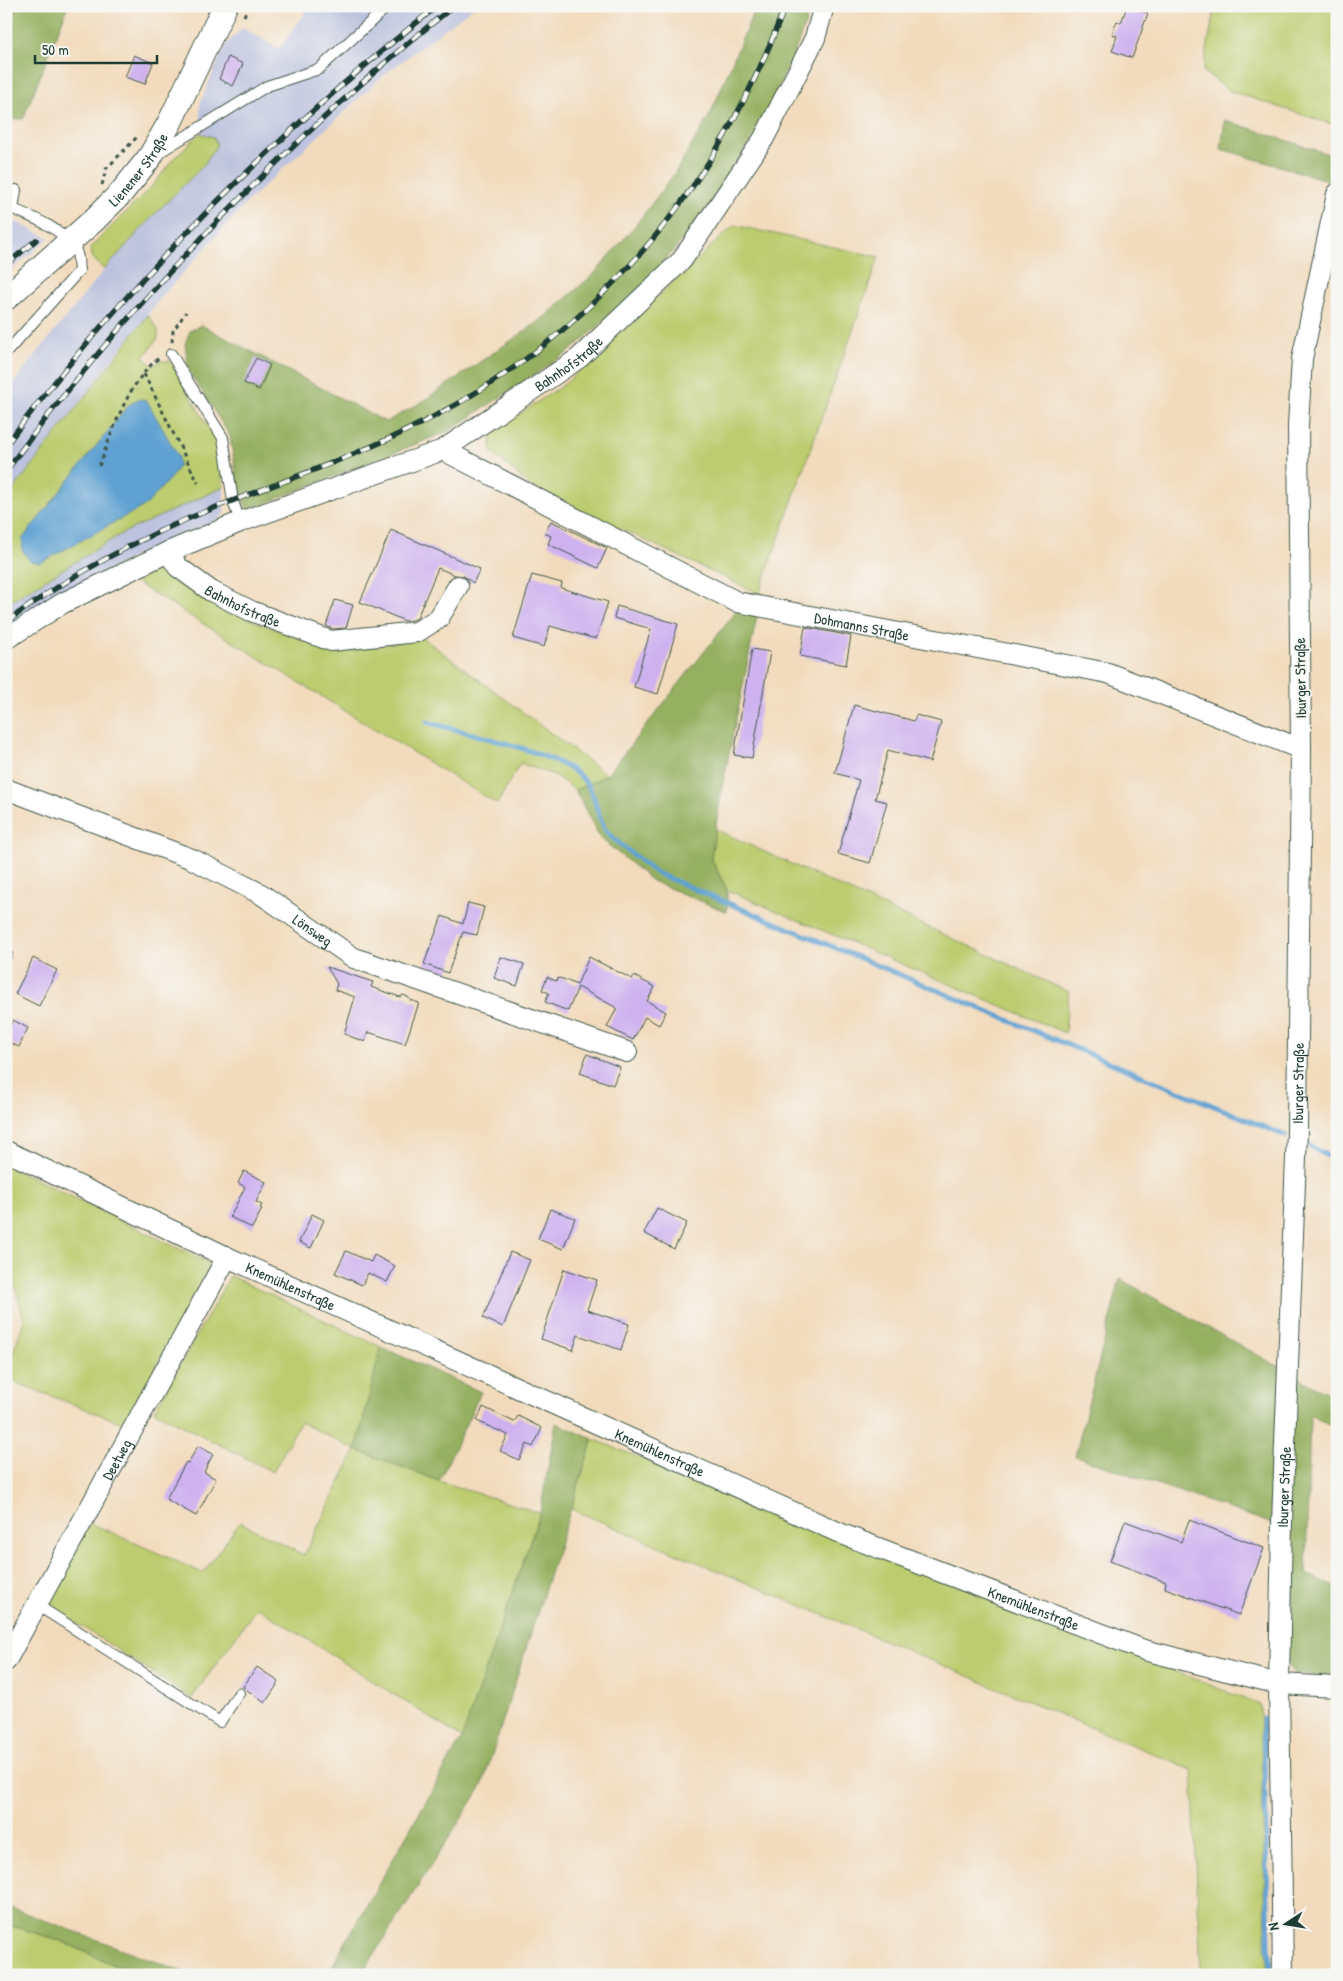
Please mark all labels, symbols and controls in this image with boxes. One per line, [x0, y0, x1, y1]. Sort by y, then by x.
scale bar [35, 32, 158, 64]
text: 50 m [42, 39, 69, 60]
street label: Lienener Straße [103, 129, 172, 211]
street label: Bahnhofstraße [530, 331, 607, 396]
street label: Bahnhofstraße [201, 579, 284, 632]
street label: Dohmanns Straße [813, 607, 911, 645]
street label: Iburger Straße [1289, 637, 1311, 719]
street label: Lönsweg [289, 909, 337, 951]
street label: Iburger Straße [1287, 1043, 1308, 1124]
street label: Knemühlenstraße [242, 1256, 339, 1315]
street label: Knemühlenstraße [612, 1423, 708, 1481]
street label: Deetweg [97, 1435, 136, 1484]
street label: Iburger Straße [1271, 1446, 1295, 1528]
street label: Knemühlenstraße [985, 1581, 1083, 1635]
north arrow [1260, 1898, 1310, 1948]
text: N [1263, 1921, 1283, 1932]

